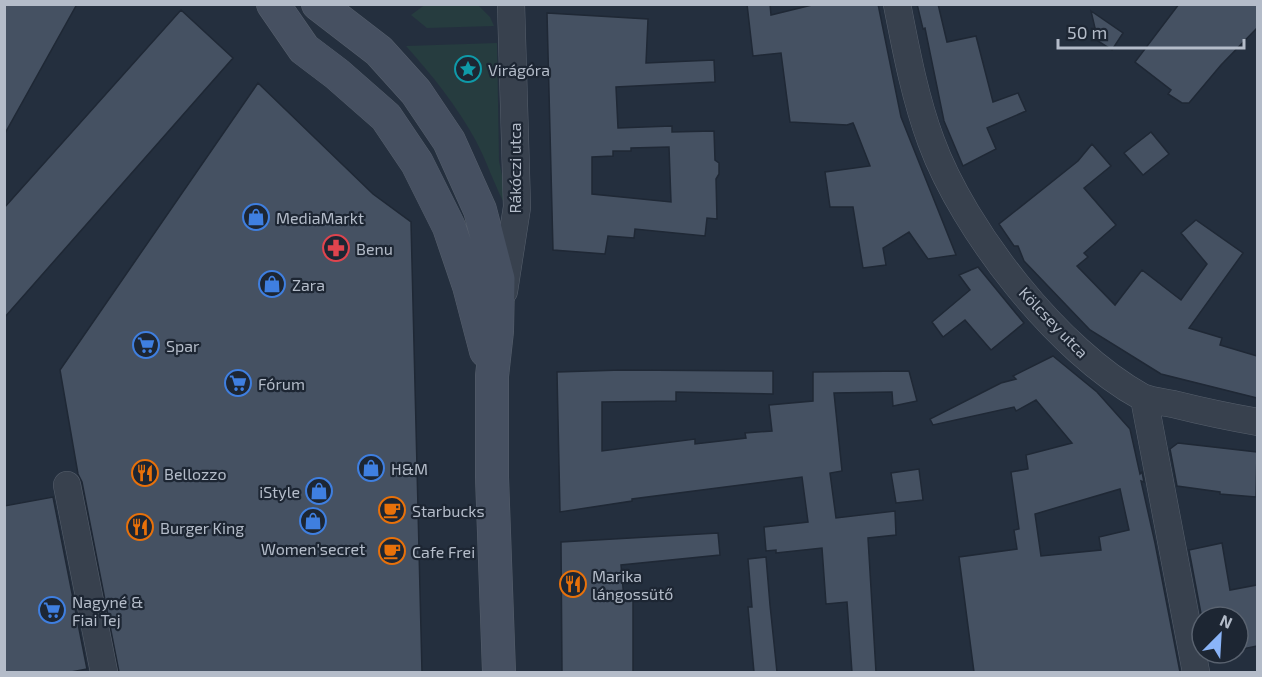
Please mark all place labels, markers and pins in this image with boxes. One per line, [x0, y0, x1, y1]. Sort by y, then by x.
place icon: Virágóra [453, 54, 483, 84]
place label: Virágóra [488, 60, 550, 79]
shop icon: MediaMarkt [241, 202, 271, 232]
place label: MediaMarkt [276, 208, 364, 227]
pharmacy icon: Benu [321, 233, 351, 263]
place label: Benu [356, 239, 393, 258]
shop icon: Zara [257, 269, 287, 299]
place label: Zara [292, 275, 325, 294]
supermarket icon: Spar [131, 330, 161, 360]
place label: Spar [166, 336, 200, 355]
supermarket icon: Fórum [223, 368, 253, 398]
place label: Fórum [258, 374, 305, 393]
shop icon: H&M [356, 453, 386, 483]
restaurant icon: Bellozzo [130, 458, 160, 488]
place label: H&M [391, 459, 428, 478]
place label: Bellozzo [164, 464, 226, 483]
shop icon: iStyle [304, 476, 334, 506]
place label: iStyle [259, 482, 300, 501]
cafe icon: Starbucks [377, 495, 407, 525]
place label: Starbucks [412, 501, 485, 520]
shop icon: Women'secret [298, 506, 328, 536]
restaurant icon: Burger King [125, 512, 155, 542]
place label: Burger King [160, 518, 244, 537]
cafe icon: Cafe Frei [377, 536, 407, 566]
place label: Women'secret [261, 539, 365, 558]
place label: Cafe Frei [412, 542, 475, 561]
place label: Marika lángossütő [592, 566, 673, 603]
restaurant icon: Marika lángossütő [558, 569, 588, 599]
place label: Nagyné & Fiai Tej [72, 592, 143, 630]
supermarket icon: Nagyné & Fiai Tej [37, 595, 67, 625]

